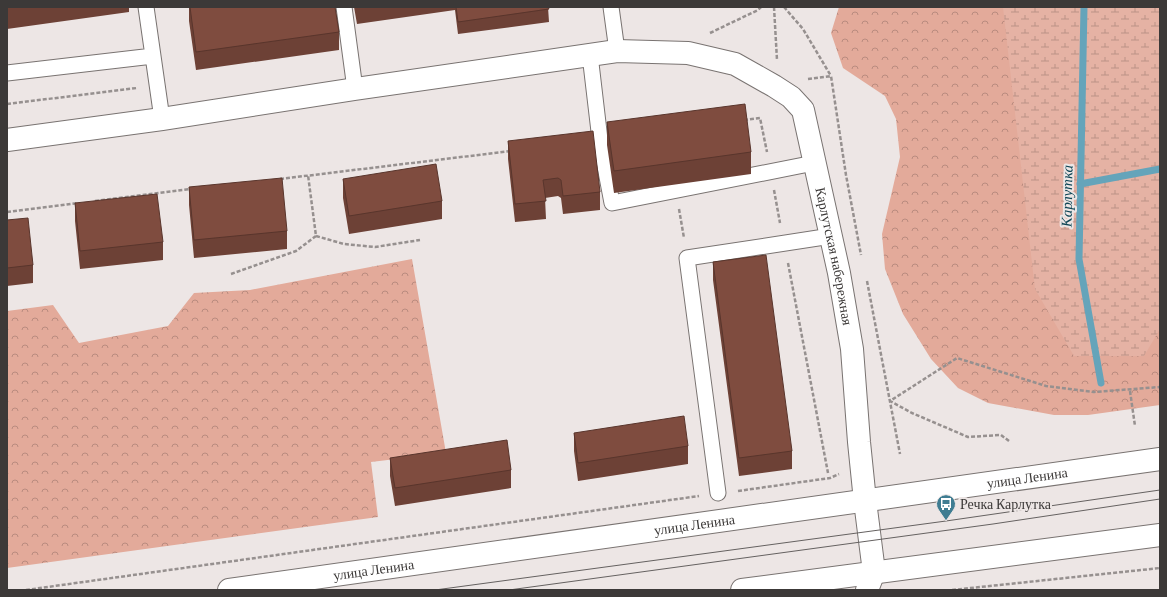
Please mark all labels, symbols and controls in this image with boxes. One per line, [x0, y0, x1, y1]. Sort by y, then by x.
water label: Карлутка [1058, 165, 1076, 228]
street label: Карлутская набережная [812, 186, 856, 327]
street label: улица Ленина [986, 464, 1069, 491]
bus stop icon: Речка Карлутка [935, 493, 957, 521]
place label: Речка Карлутка [960, 496, 1052, 512]
street label: улица Ленина [653, 511, 737, 538]
street label: улица Ленина [332, 556, 416, 583]

